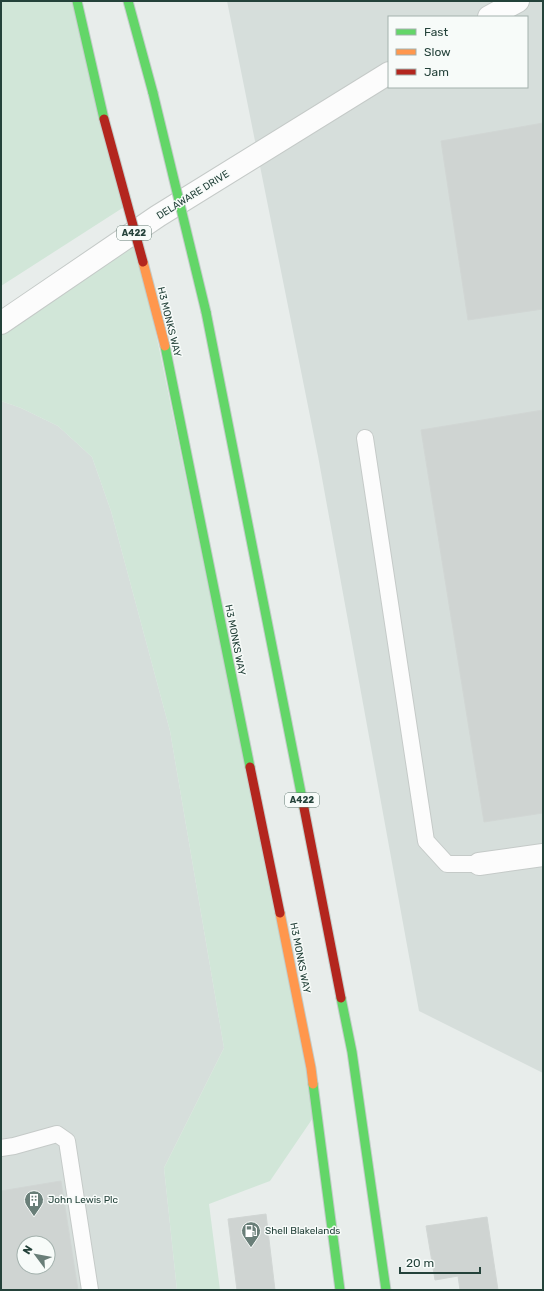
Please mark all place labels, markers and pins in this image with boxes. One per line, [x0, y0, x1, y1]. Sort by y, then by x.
building icon: John Lewis Plc [23, 1189, 45, 1217]
place label: John Lewis Plc [48, 1194, 119, 1206]
fuel station icon: Shell Blakelands [240, 1220, 262, 1248]
place label: Shell Blakelands [265, 1225, 340, 1237]

